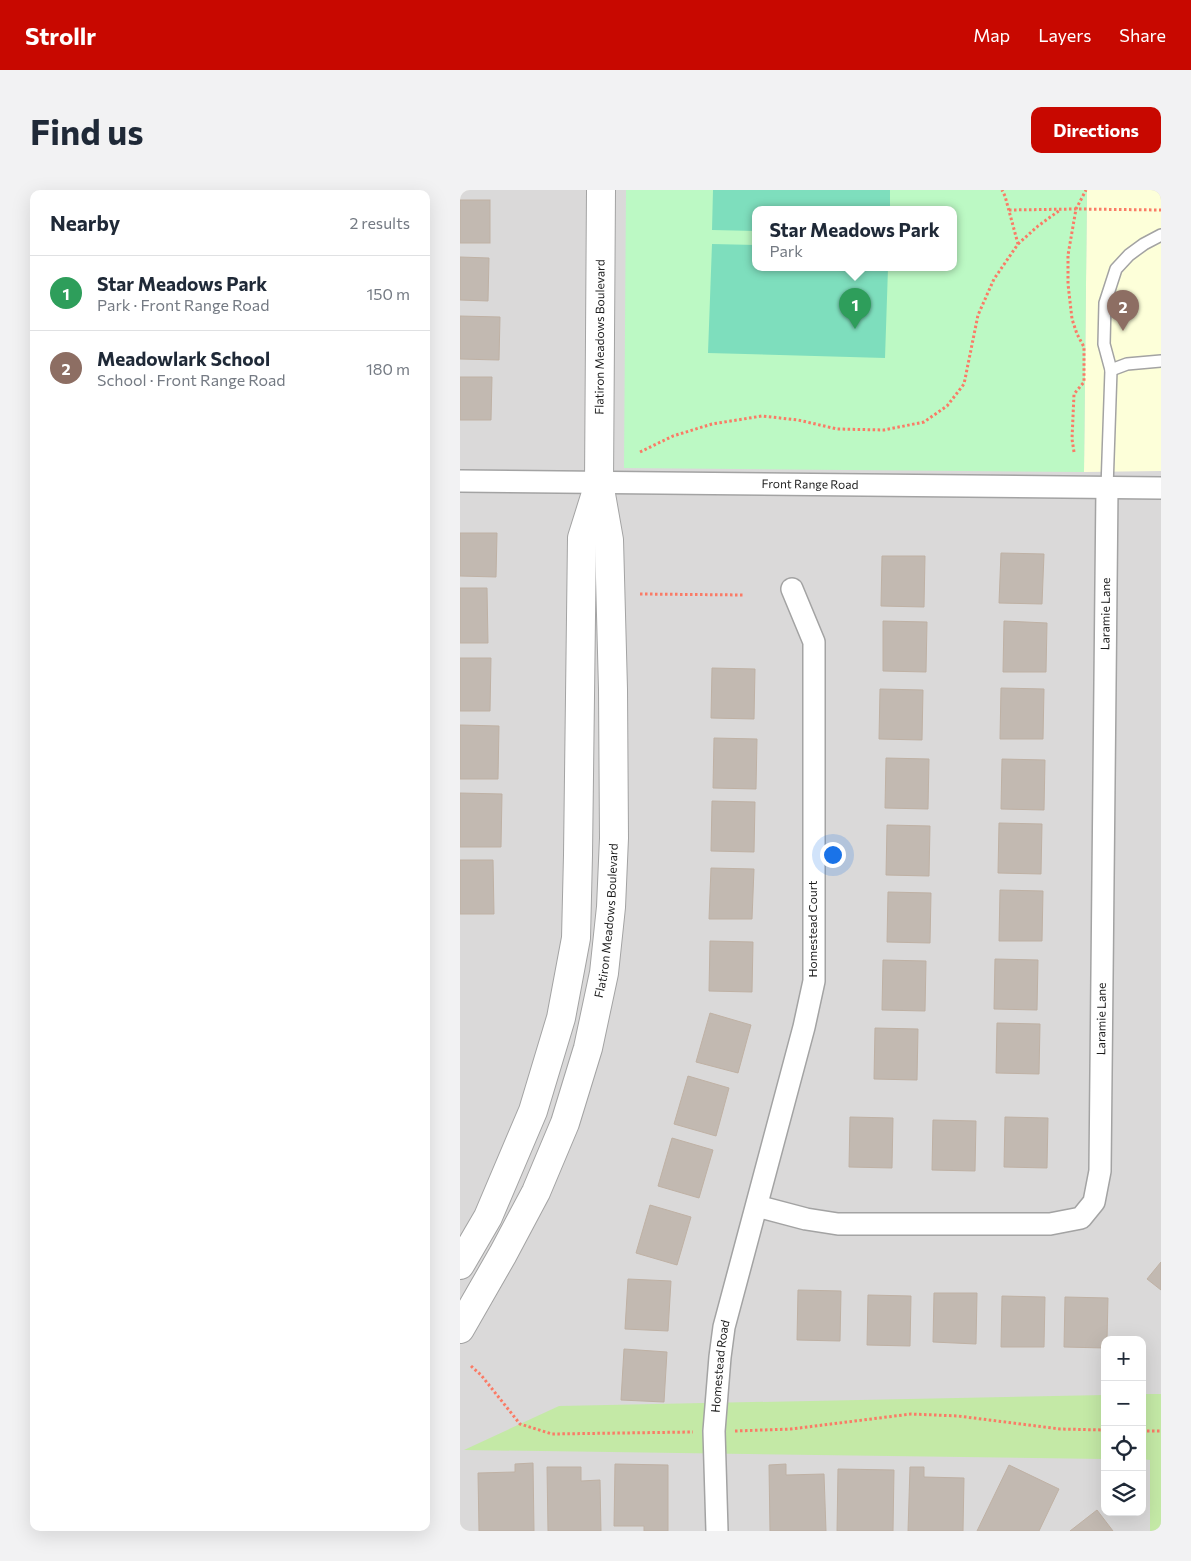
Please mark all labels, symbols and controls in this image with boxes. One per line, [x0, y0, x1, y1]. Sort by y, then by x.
text: Strollr [25, 21, 96, 50]
text: Map [973, 24, 1010, 46]
text: Layers [1038, 24, 1091, 46]
text: Share [1119, 24, 1166, 46]
button: Directions [1031, 107, 1161, 153]
text: Find us [30, 109, 144, 152]
popup [752, 206, 957, 271]
text: Nearby [50, 210, 120, 235]
text: 2 results [349, 213, 410, 232]
text: Star Meadows Park [769, 218, 940, 241]
text: Park [769, 241, 803, 260]
street label: Flatiron Meadows Boulevard [591, 259, 607, 415]
text: Star Meadows Park [97, 272, 267, 295]
text: 1 [62, 284, 70, 303]
text: 150 m [367, 284, 410, 303]
pin: 1 [839, 288, 871, 329]
pin: 2 [1107, 290, 1139, 331]
text: Park · Front Range Road [97, 295, 269, 314]
text: Meadowlark School [97, 347, 270, 370]
text: 2 [61, 359, 71, 378]
text: 180 m [366, 359, 410, 378]
text: School · Front Range Road [97, 370, 286, 389]
street label: Front Range Road [761, 476, 859, 491]
street label: Laramie Lane [1097, 577, 1112, 650]
your location [820, 842, 846, 868]
street label: Flatiron Meadows Boulevard [591, 843, 620, 999]
street label: Homestead Court [805, 880, 819, 977]
street label: Laramie Lane [1093, 982, 1108, 1055]
street label: Homestead Road [708, 1318, 732, 1413]
map controls [1101, 1336, 1146, 1516]
button: + [1101, 1336, 1146, 1381]
button: − [1101, 1381, 1146, 1426]
button: locate [1101, 1426, 1146, 1471]
button: layers [1101, 1471, 1146, 1516]

